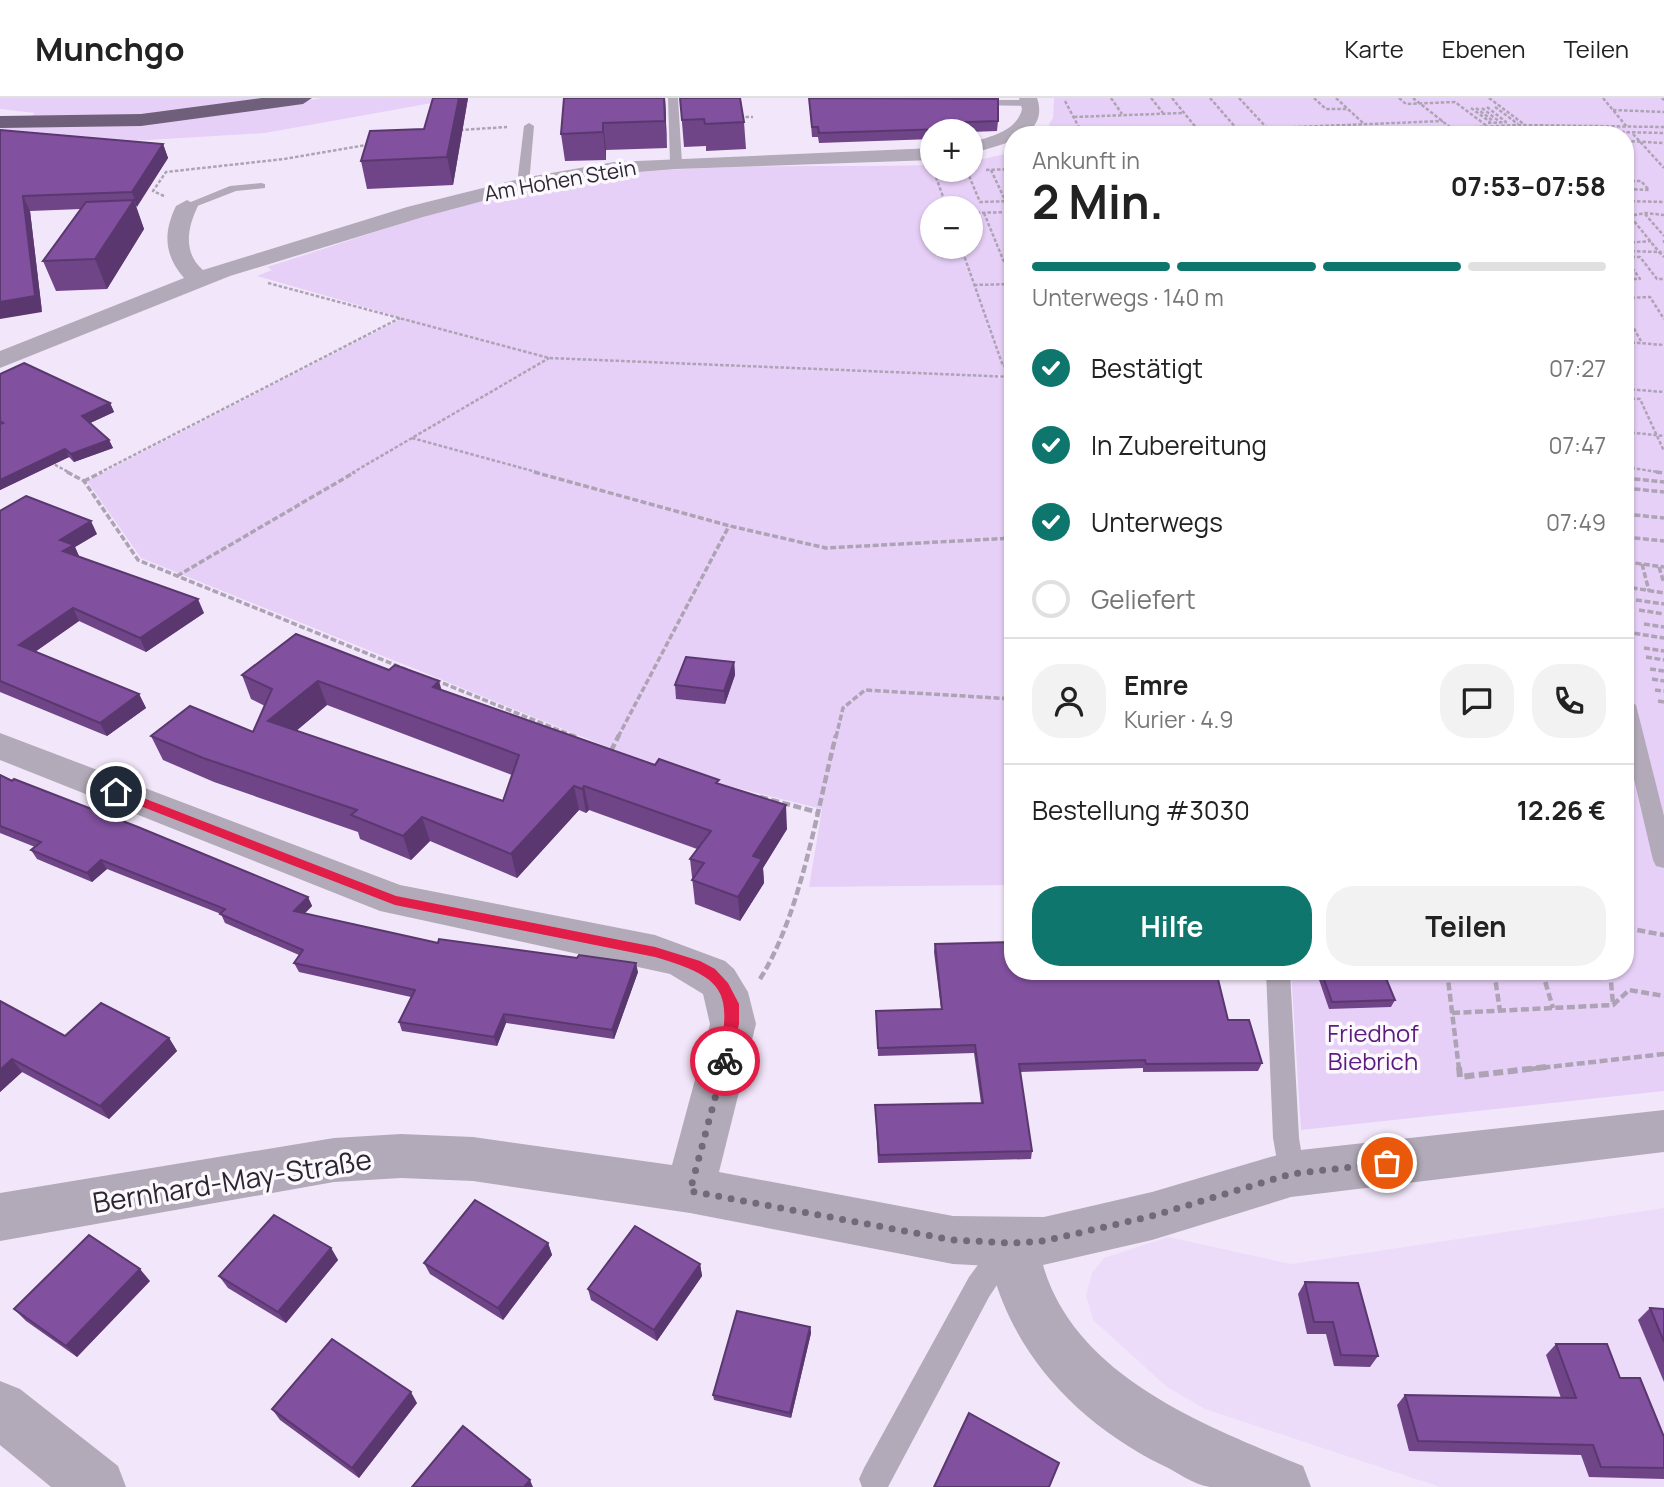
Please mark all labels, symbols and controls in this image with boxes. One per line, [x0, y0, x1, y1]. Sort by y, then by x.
text: Munchgo [35, 26, 185, 71]
text: Karte [1344, 32, 1404, 65]
text: Ebenen [1442, 32, 1525, 65]
text: Teilen [1563, 32, 1629, 65]
map controls [920, 119, 983, 259]
button: + [920, 119, 983, 182]
text: Ankunft in [1032, 144, 1140, 176]
street label: Am Hohen Stein [482, 153, 638, 207]
text: 07:53–07:58 [1451, 168, 1606, 204]
text: 2 Min. [1032, 170, 1164, 233]
button: − [920, 196, 983, 259]
text: Unterwegs · 140 m [1032, 281, 1224, 313]
icon: check [1032, 349, 1070, 387]
text: Bestätigt [1091, 350, 1203, 386]
text: 07:27 [1549, 352, 1606, 384]
icon: check [1032, 426, 1070, 464]
text: In Zubereitung [1091, 427, 1267, 463]
text: 07:47 [1548, 429, 1606, 461]
icon: check [1032, 503, 1070, 541]
text: Unterwegs [1091, 504, 1223, 540]
text: 07:49 [1546, 506, 1606, 538]
text: Geliefert [1091, 581, 1196, 617]
button: person [1032, 664, 1106, 738]
button: chat [1440, 664, 1514, 738]
button: phone [1532, 664, 1606, 738]
text: Emre [1124, 667, 1188, 703]
text: Kurier · 4.9 [1124, 703, 1234, 735]
pin [86, 762, 146, 822]
icon: home [97, 773, 135, 811]
text: Bestellung #3030 [1032, 792, 1250, 828]
text: 12.26 € [1517, 792, 1606, 828]
button: Hilfe [1032, 886, 1312, 966]
button: Teilen [1326, 886, 1606, 966]
park label: Friedhof Biebrich [1327, 1016, 1419, 1077]
courier [690, 1026, 760, 1096]
icon: bike [706, 1042, 744, 1080]
pin [1357, 1133, 1417, 1193]
street label: Bernhard-May-Straße [90, 1139, 374, 1221]
icon: bag [1368, 1144, 1406, 1182]

